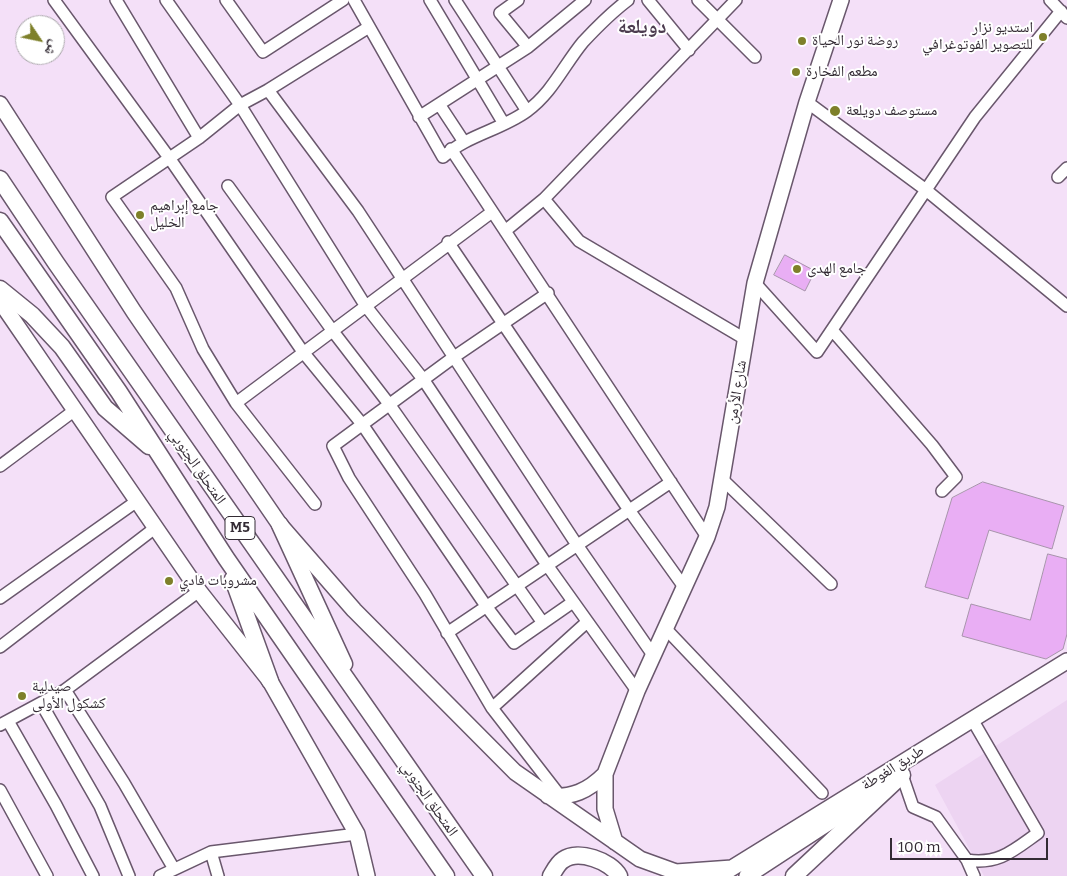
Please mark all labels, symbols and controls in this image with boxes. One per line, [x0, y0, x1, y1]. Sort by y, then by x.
north arrow [15, 15, 65, 65]
district label: دويلعة [618, 15, 666, 39]
place label: استديو نزار للتصوير الفوتوغرافي [922, 19, 1033, 54]
marker: استديو نزار للتصوير الفوتوغرافي [1037, 31, 1049, 43]
place label: روضة نور الحياة [812, 32, 898, 50]
marker: روضة نور الحياة [796, 35, 808, 47]
text: ش [41, 37, 63, 59]
place label: مطعم الفخارة [806, 63, 878, 81]
marker: مطعم الفخارة [790, 66, 802, 78]
place label: مستوصف دويلعة [846, 102, 937, 120]
marker: مستوصف دويلعة [828, 104, 842, 118]
place label: جامع إبراهيم الخليل [150, 197, 219, 232]
marker: جامع إبراهيم الخليل [134, 209, 146, 221]
place label: جامع الهدى [807, 260, 866, 278]
marker: جامع الهدى [791, 263, 803, 275]
street label: شارع الأرمن [723, 359, 751, 425]
street label: المتحلق الجنوبي [165, 426, 229, 508]
road number: M5 [225, 516, 255, 540]
place label: مشروبات فادي [179, 572, 257, 590]
marker: مشروبات فادي [163, 575, 175, 587]
place label: صيدلية كشكول الأولى [32, 678, 106, 713]
marker: صيدلية كشكول الأولى [16, 690, 28, 702]
street label: طريق الغوطة [858, 742, 928, 794]
street label: المتحلق الجنوبي [397, 758, 461, 840]
scale bar [892, 828, 1050, 860]
text: 100 m [898, 838, 941, 856]

